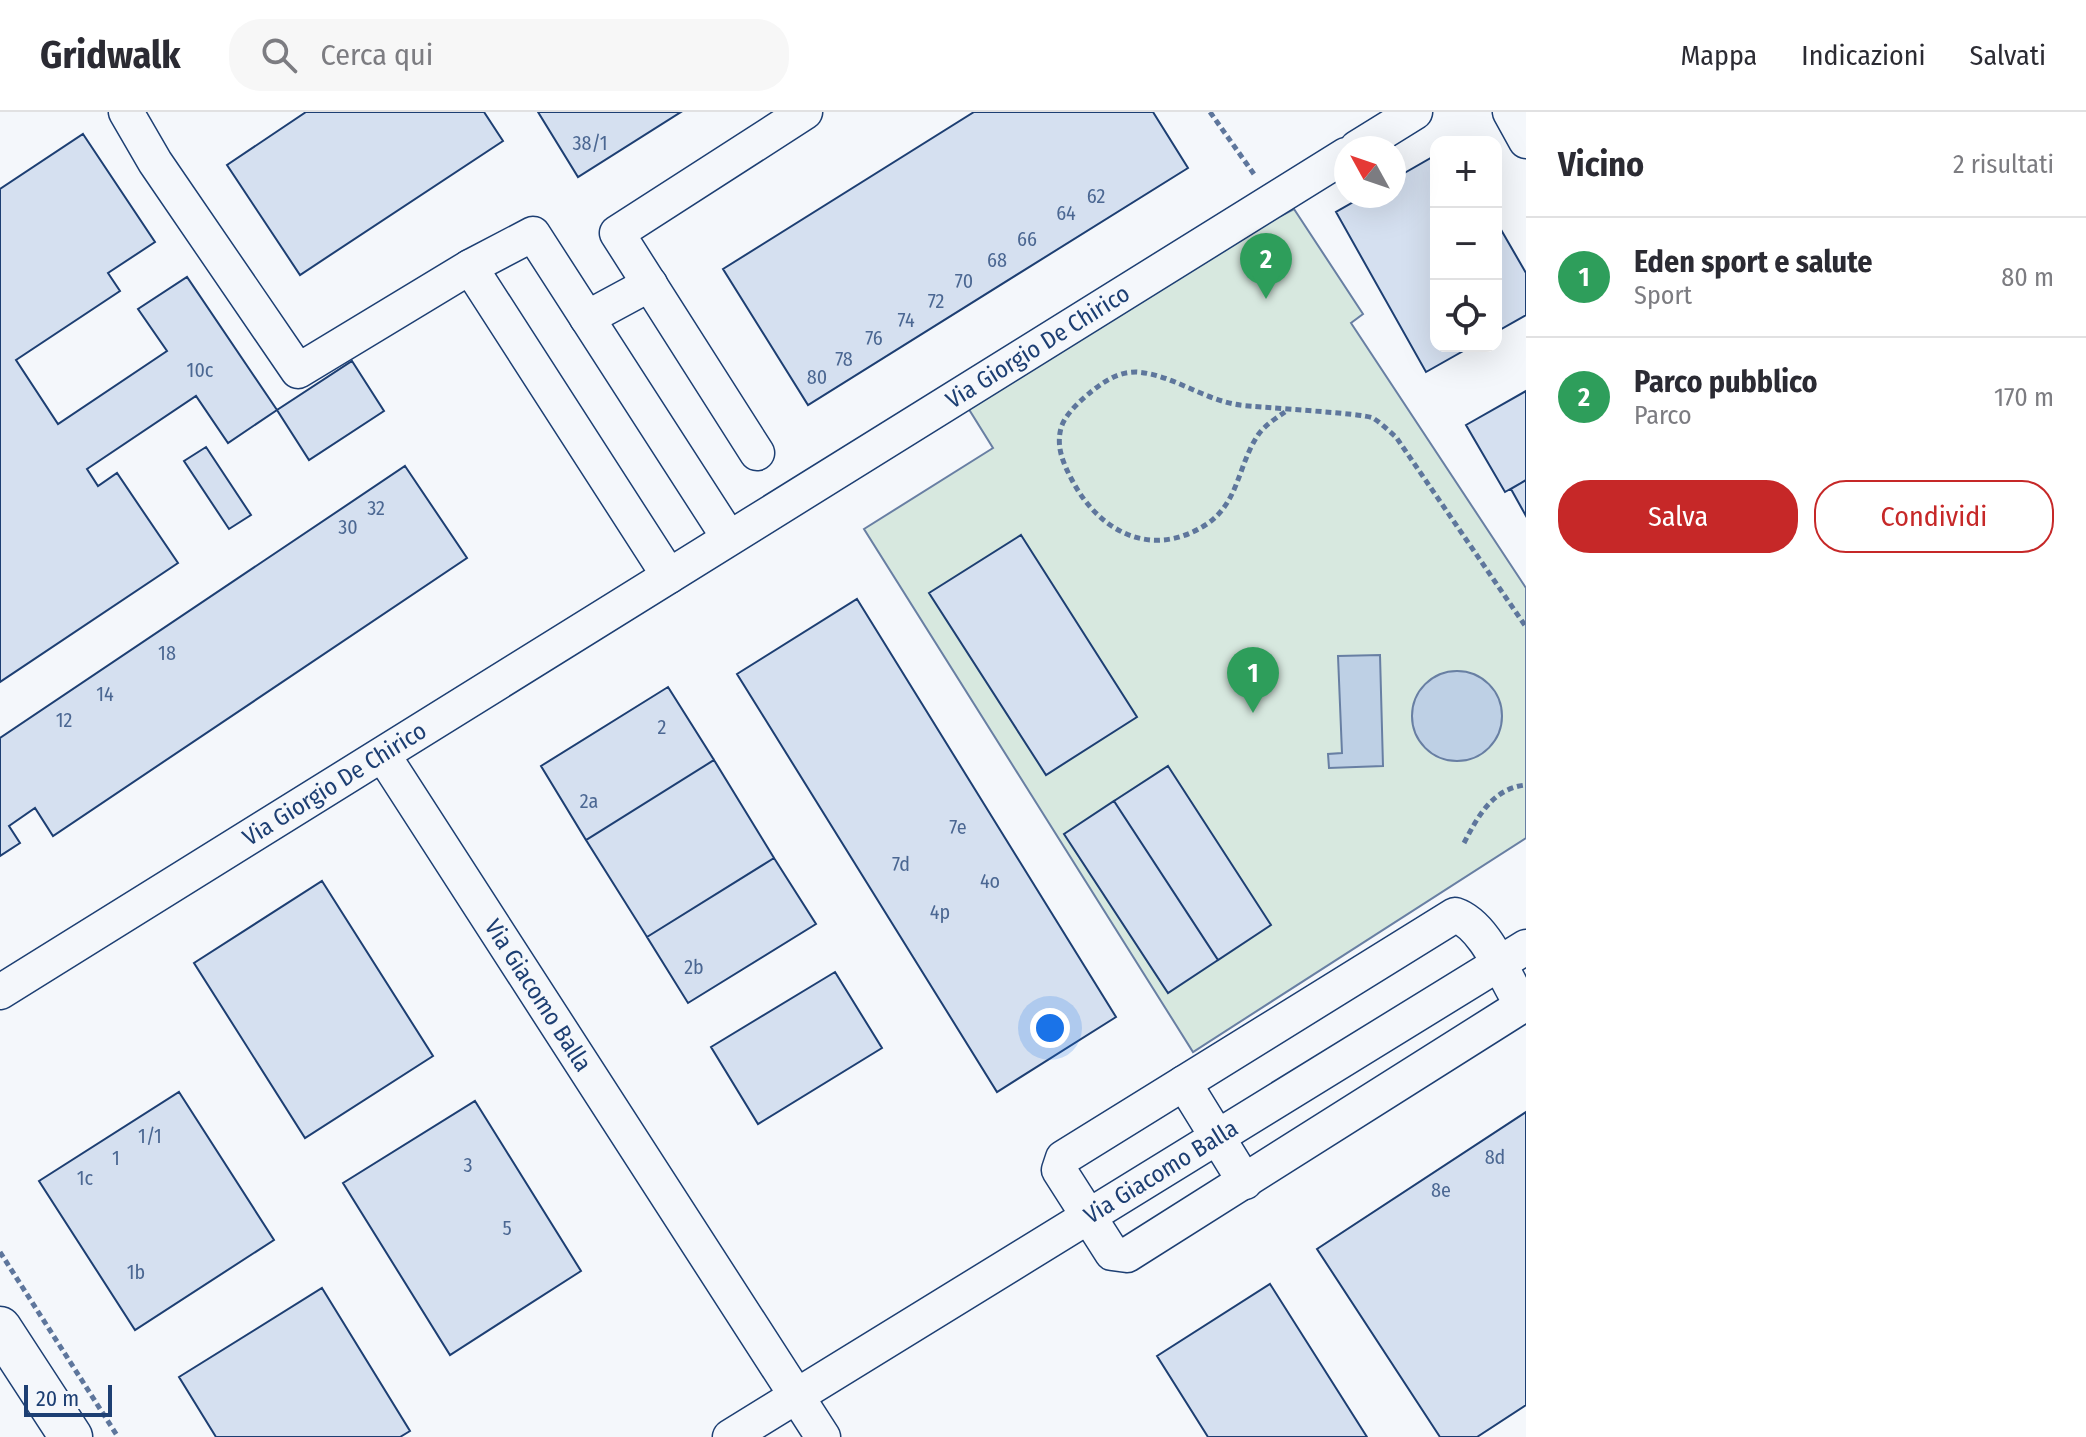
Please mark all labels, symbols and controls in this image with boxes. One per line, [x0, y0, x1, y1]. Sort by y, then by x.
search box [229, 19, 789, 91]
text: Gridwalk [40, 32, 181, 78]
icon: search [257, 33, 301, 77]
text: Cerca qui [321, 37, 433, 73]
text: Mappa [1680, 39, 1757, 72]
text: Indicazioni [1801, 39, 1926, 72]
text: Salvati [1970, 39, 2046, 72]
house number: 38/1 [573, 131, 607, 155]
north arrow [1334, 136, 1406, 208]
map controls [1430, 136, 1502, 352]
button: + [1430, 136, 1502, 208]
text: Vicino [1558, 144, 1644, 185]
text: 2 risultati [1953, 149, 2054, 180]
house number: 62 [1087, 184, 1105, 208]
house number: 64 [1056, 201, 1076, 225]
button: − [1430, 208, 1502, 280]
house number: 66 [1017, 227, 1037, 251]
pin: 2 [1240, 233, 1292, 299]
text: Eden sport e salute [1634, 244, 1872, 280]
house number: 68 [987, 248, 1007, 272]
text: 1 [1579, 262, 1590, 293]
text: 80 m [2001, 262, 2054, 293]
house number: 70 [955, 269, 973, 293]
street label: Via Giorgio De Chirico [941, 279, 1135, 414]
button: locate [1430, 280, 1502, 352]
text: Sport [1634, 280, 1692, 311]
house number: 72 [928, 289, 945, 313]
house number: 74 [897, 308, 915, 332]
house number: 76 [865, 326, 883, 350]
house number: 78 [835, 347, 853, 371]
house number: 10c [187, 358, 214, 382]
text: Parco pubblico [1634, 364, 1818, 400]
house number: 80 [807, 365, 827, 389]
text: 2 [1578, 382, 1590, 413]
text: 170 m [1994, 382, 2054, 413]
text: Parco [1634, 400, 1692, 431]
button: Salva [1558, 480, 1798, 553]
button: Condividi [1814, 480, 2054, 553]
house number: 32 [367, 496, 385, 520]
house number: 30 [338, 515, 358, 539]
house number: 18 [158, 641, 176, 665]
pin: 1 [1227, 647, 1279, 713]
house number: 14 [96, 682, 114, 706]
house number: 12 [56, 708, 72, 732]
house number: 2 [658, 715, 667, 739]
street label: Via Giorgio De Chirico [238, 716, 431, 851]
house number: 2a [580, 789, 598, 813]
house number: 7e [949, 815, 967, 839]
house number: 7d [892, 852, 910, 876]
house number: 4o [980, 869, 1000, 893]
house number: 4p [930, 900, 950, 924]
street label: Via Giacomo Balla [479, 914, 597, 1077]
house number: 2b [684, 955, 704, 979]
your location [1030, 1008, 1070, 1048]
street label: Via Giacomo Balla [1079, 1114, 1243, 1230]
house number: 1/1 [138, 1124, 162, 1148]
house number: 8d [1485, 1145, 1505, 1169]
house number: 1 [112, 1146, 120, 1170]
house number: 3 [463, 1153, 473, 1177]
house number: 1c [77, 1166, 94, 1190]
house number: 8e [1431, 1178, 1451, 1202]
house number: 5 [502, 1216, 512, 1240]
house number: 1b [127, 1260, 145, 1284]
scale bar [24, 1381, 112, 1417]
text: 20 m [36, 1385, 79, 1412]

